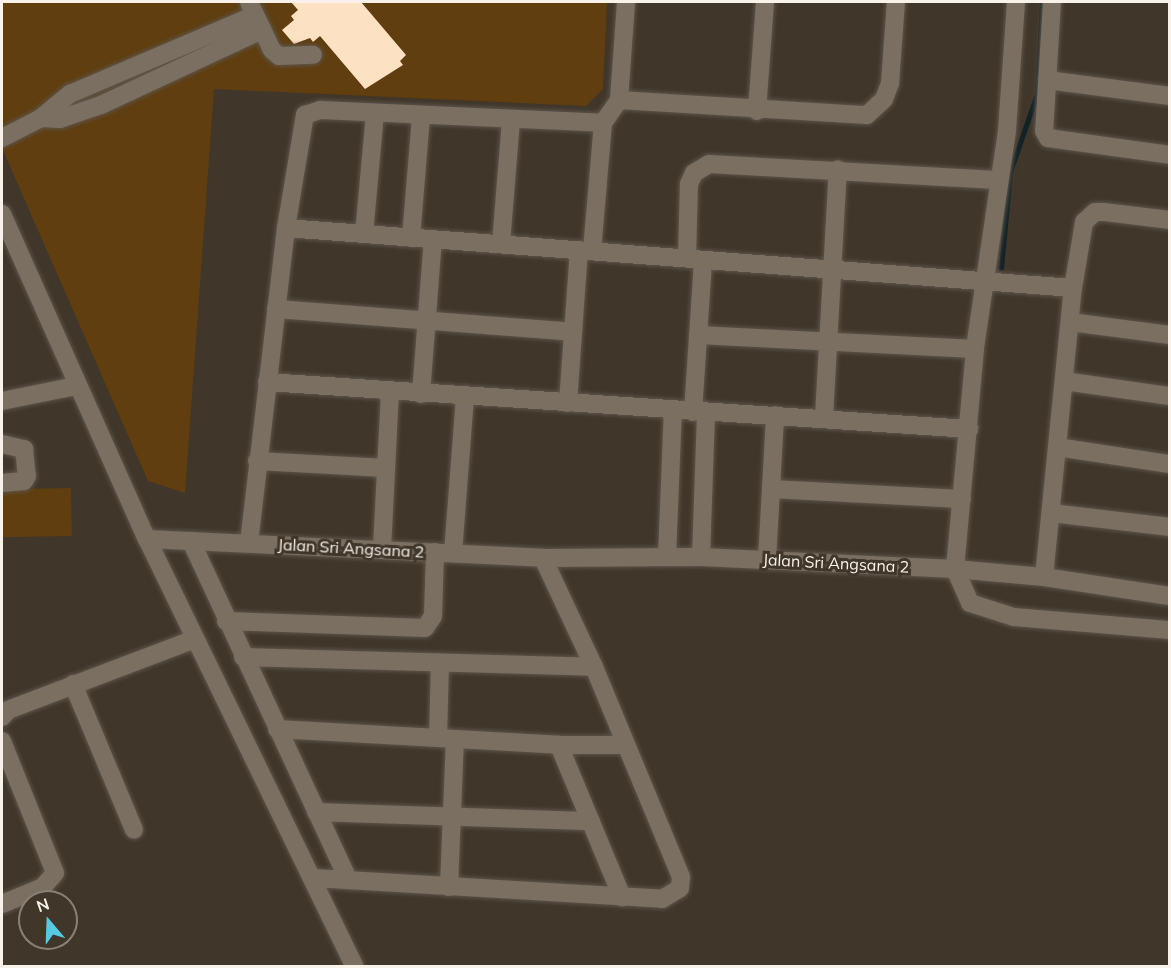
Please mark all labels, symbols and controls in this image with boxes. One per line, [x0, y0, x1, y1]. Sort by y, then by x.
street label: Jalan Sri Angsana 2 [277, 535, 425, 561]
street label: Jalan Sri Angsana 2 [762, 550, 910, 576]
north arrow [18, 890, 78, 950]
text: N [34, 893, 52, 916]

